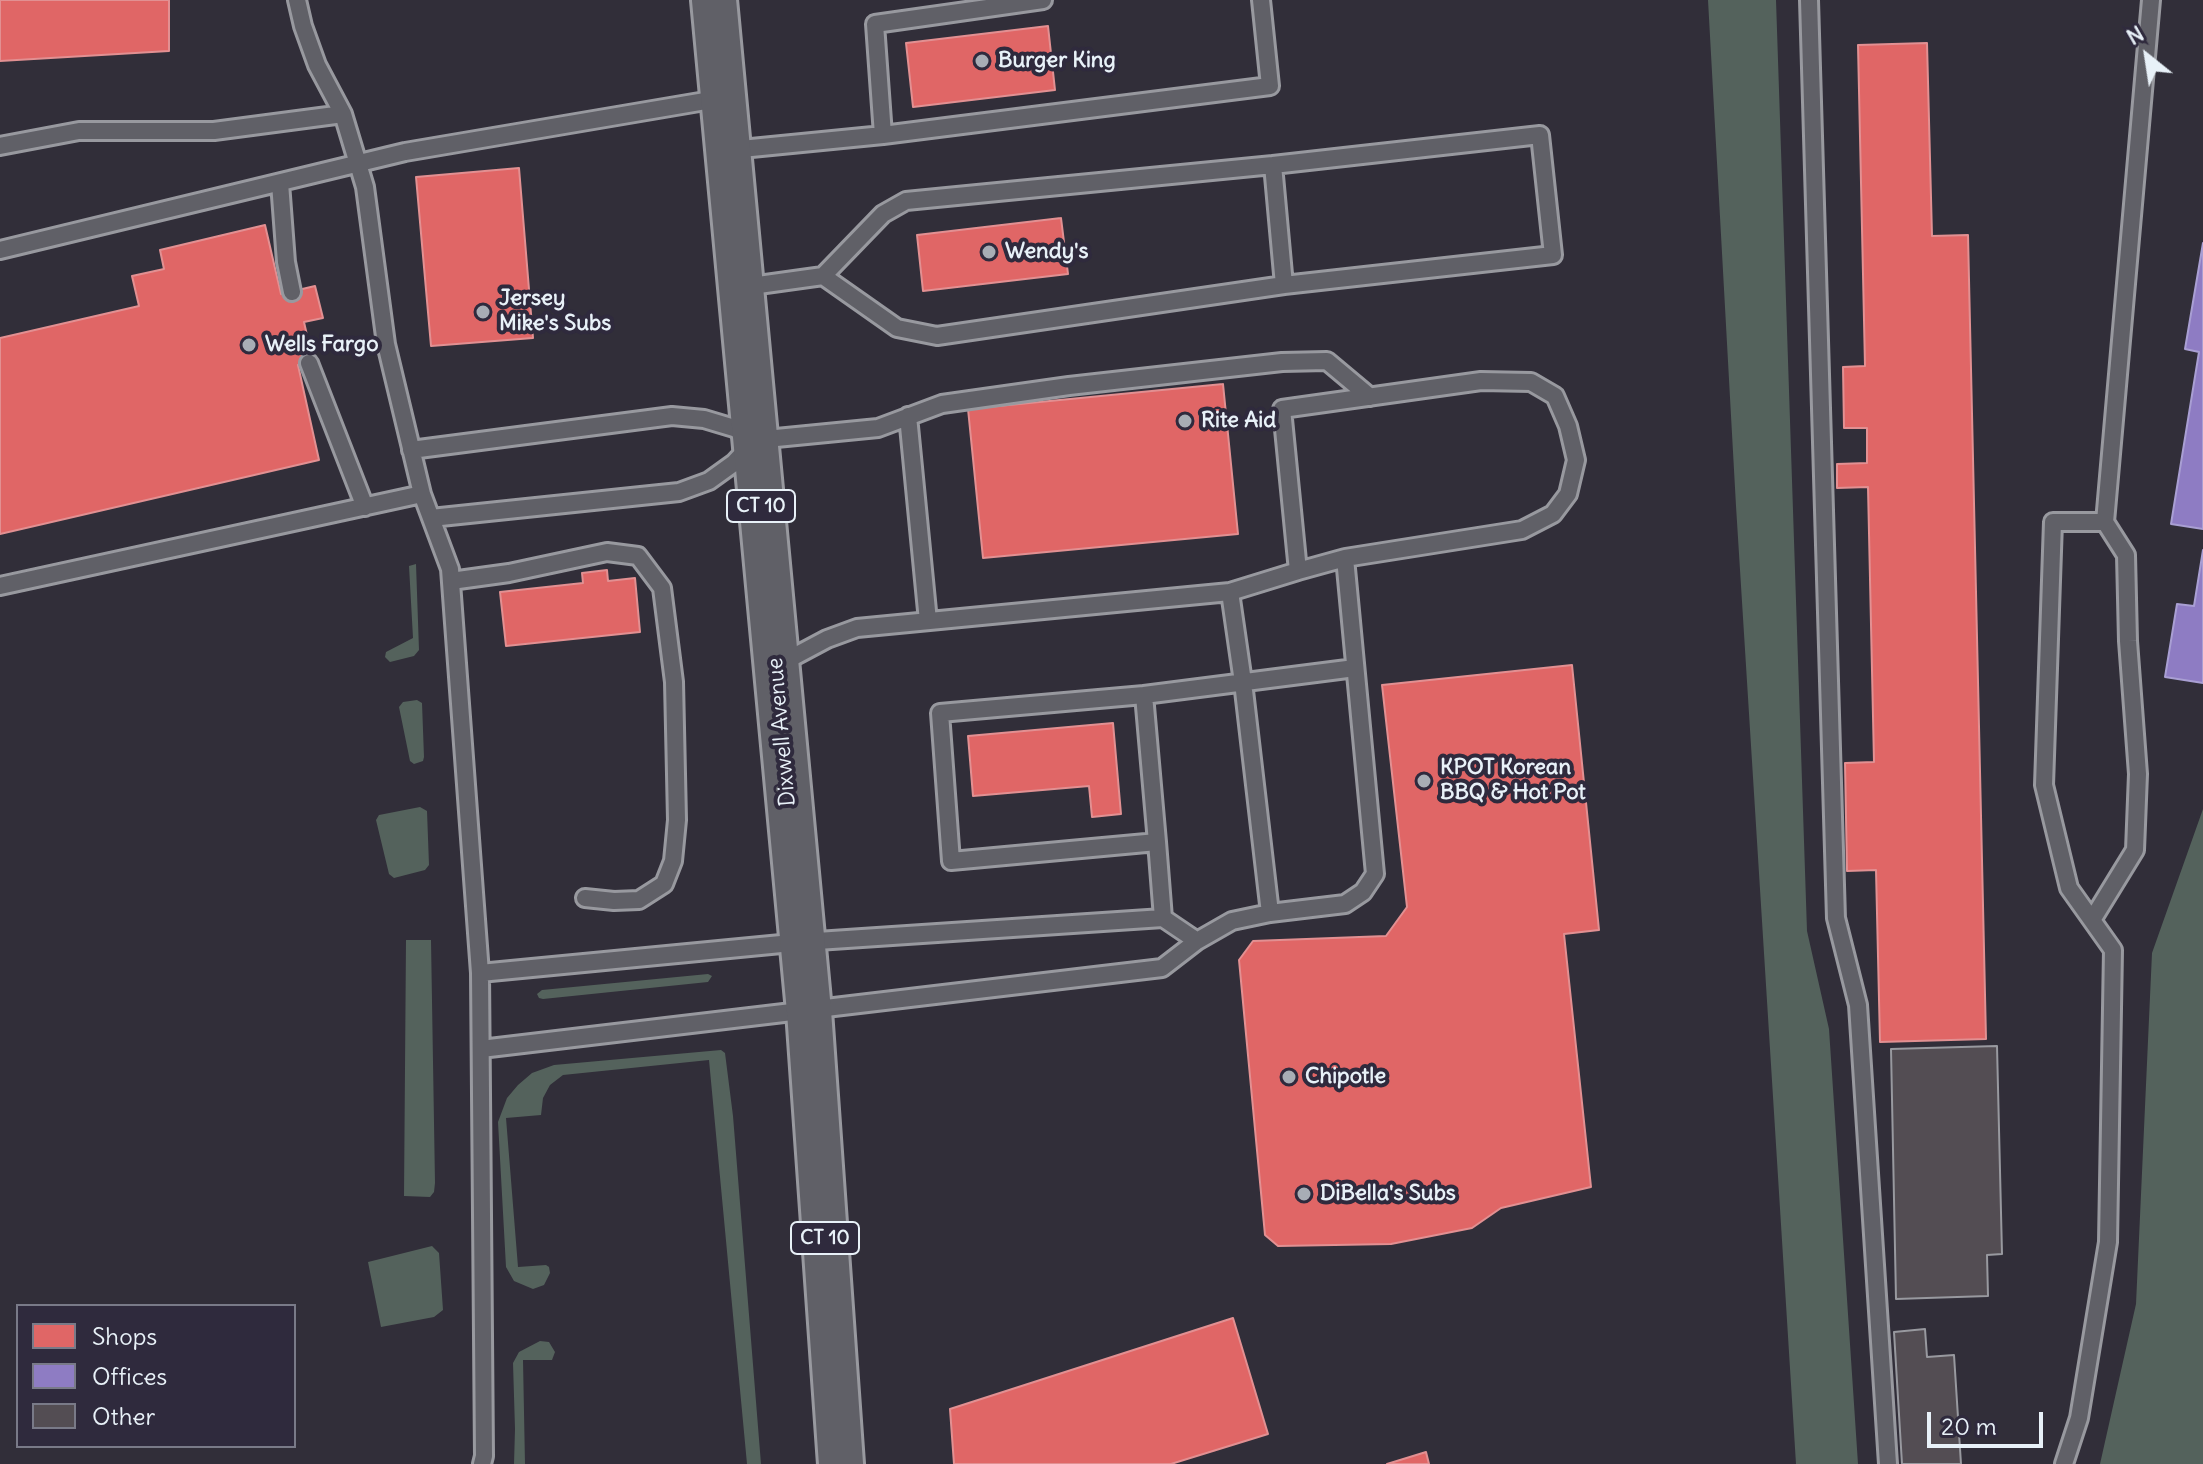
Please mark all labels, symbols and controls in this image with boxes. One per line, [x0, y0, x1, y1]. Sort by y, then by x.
north arrow [2107, 16, 2187, 96]
text: N [2121, 19, 2149, 51]
place label: Burger King [998, 48, 1116, 74]
marker: Burger King [973, 52, 991, 70]
place label: Wendy's [1005, 239, 1088, 265]
marker: Wendy's [980, 243, 998, 261]
place label: Jersey Mike's Subs [499, 286, 611, 338]
marker: Jersey Mike's Subs [474, 303, 492, 321]
place label: Wells Fargo [265, 332, 378, 358]
marker: Wells Fargo [240, 336, 258, 354]
place label: Rite Aid [1201, 408, 1276, 434]
marker: Rite Aid [1176, 412, 1194, 430]
road number: CT 10 [727, 490, 795, 522]
street label: Dixwell Avenue [762, 656, 802, 808]
place label: KPOT Korean BBQ & Hot Pot [1440, 755, 1586, 806]
marker: KPOT Korean BBQ & Hot Pot [1415, 772, 1433, 790]
place label: Chipotle [1305, 1064, 1386, 1090]
marker: Chipotle [1280, 1068, 1298, 1086]
place label: DiBella's Subs [1320, 1181, 1456, 1207]
marker: DiBella's Subs [1295, 1185, 1313, 1203]
road number: CT 10 [791, 1222, 859, 1254]
legend [16, 1304, 296, 1448]
text: Shops [92, 1321, 157, 1351]
text: Offices [92, 1361, 167, 1391]
scale bar [1931, 1396, 2047, 1446]
text: Other [92, 1401, 155, 1431]
text: 20 m [1941, 1411, 1997, 1441]

